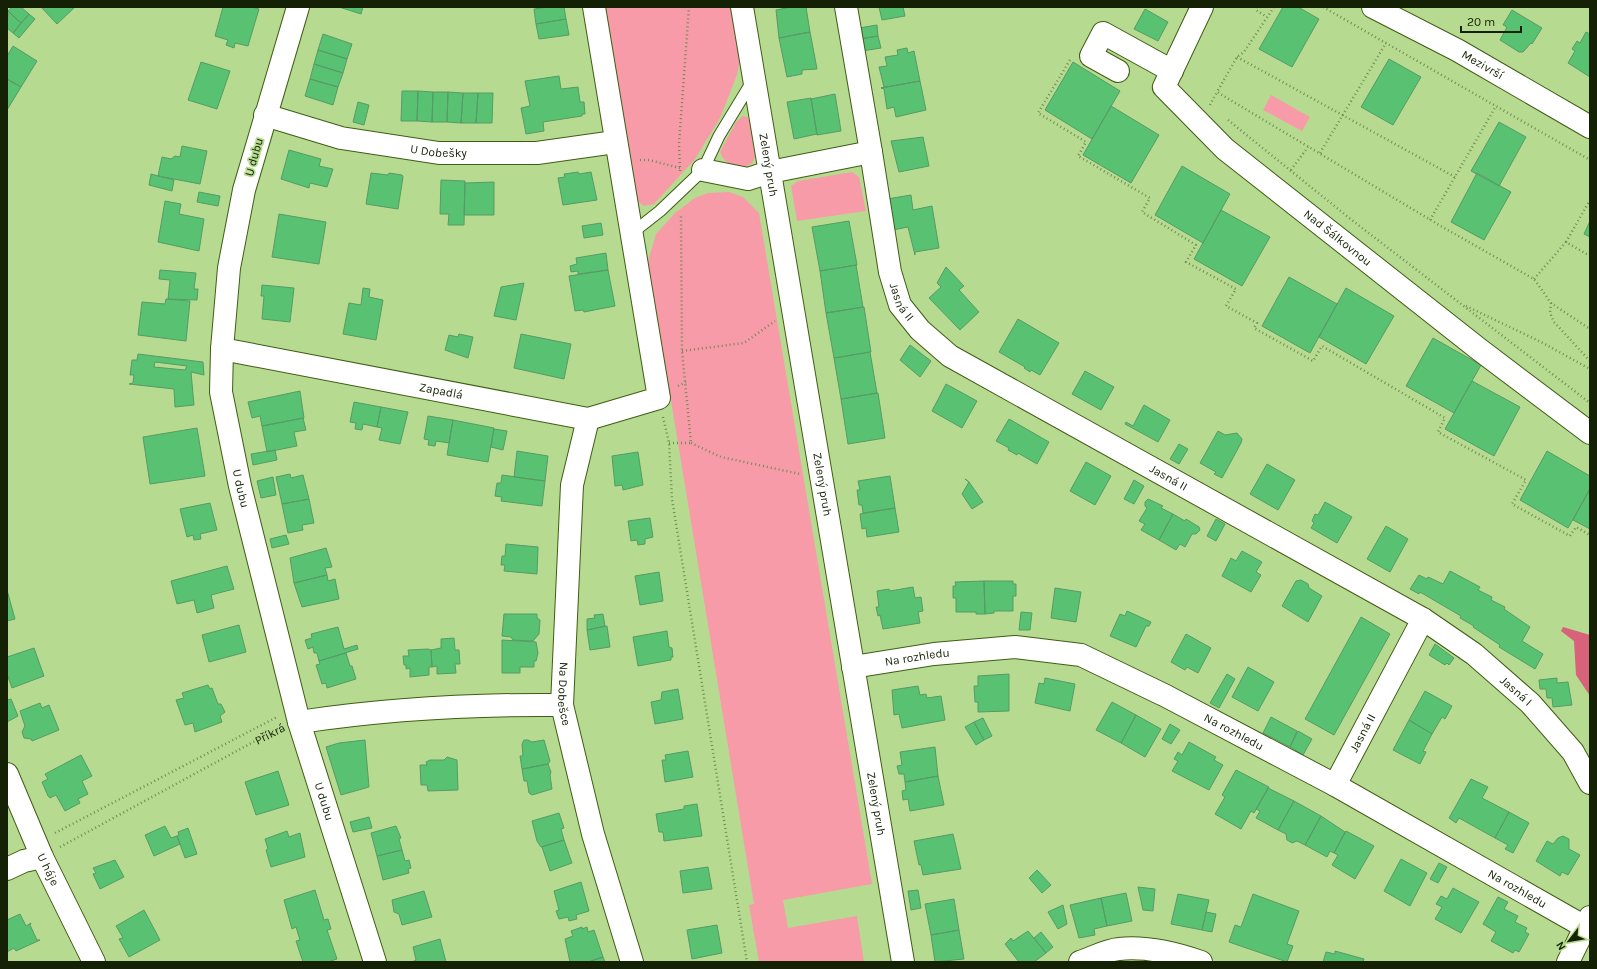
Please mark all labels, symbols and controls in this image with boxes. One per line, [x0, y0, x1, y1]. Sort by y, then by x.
scale bar [1461, 8, 1521, 34]
text: 20 m [1467, 15, 1495, 29]
street label: Mezivrší [1459, 47, 1506, 83]
street label: Zelený pruh [756, 132, 781, 198]
street label: U dubu [242, 136, 266, 178]
street label: U Dobešky [409, 142, 467, 160]
street label: Nad Šálkovnou [1301, 207, 1374, 269]
street label: Jasná II [887, 281, 917, 324]
street label: Zapadlá [418, 380, 464, 402]
street label: Zelený pruh [810, 451, 835, 517]
street label: Jasná II [1147, 461, 1190, 494]
street label: U dubu [230, 468, 252, 509]
street label: Na rozhledu [884, 646, 950, 669]
street label: Na Dobešce [555, 662, 574, 727]
street label: Jasná I [1497, 673, 1535, 709]
street label: Na rozhledu [1202, 710, 1266, 753]
street label: Jasná II [1347, 711, 1378, 754]
street label: Příkrá [252, 720, 288, 748]
street label: Zelený pruh [864, 771, 889, 837]
street label: U dubu [312, 780, 337, 822]
street label: U háje [34, 851, 62, 888]
street label: Na rozhledu [1485, 866, 1549, 911]
north arrow [1549, 921, 1589, 961]
text: N [1553, 939, 1568, 953]

